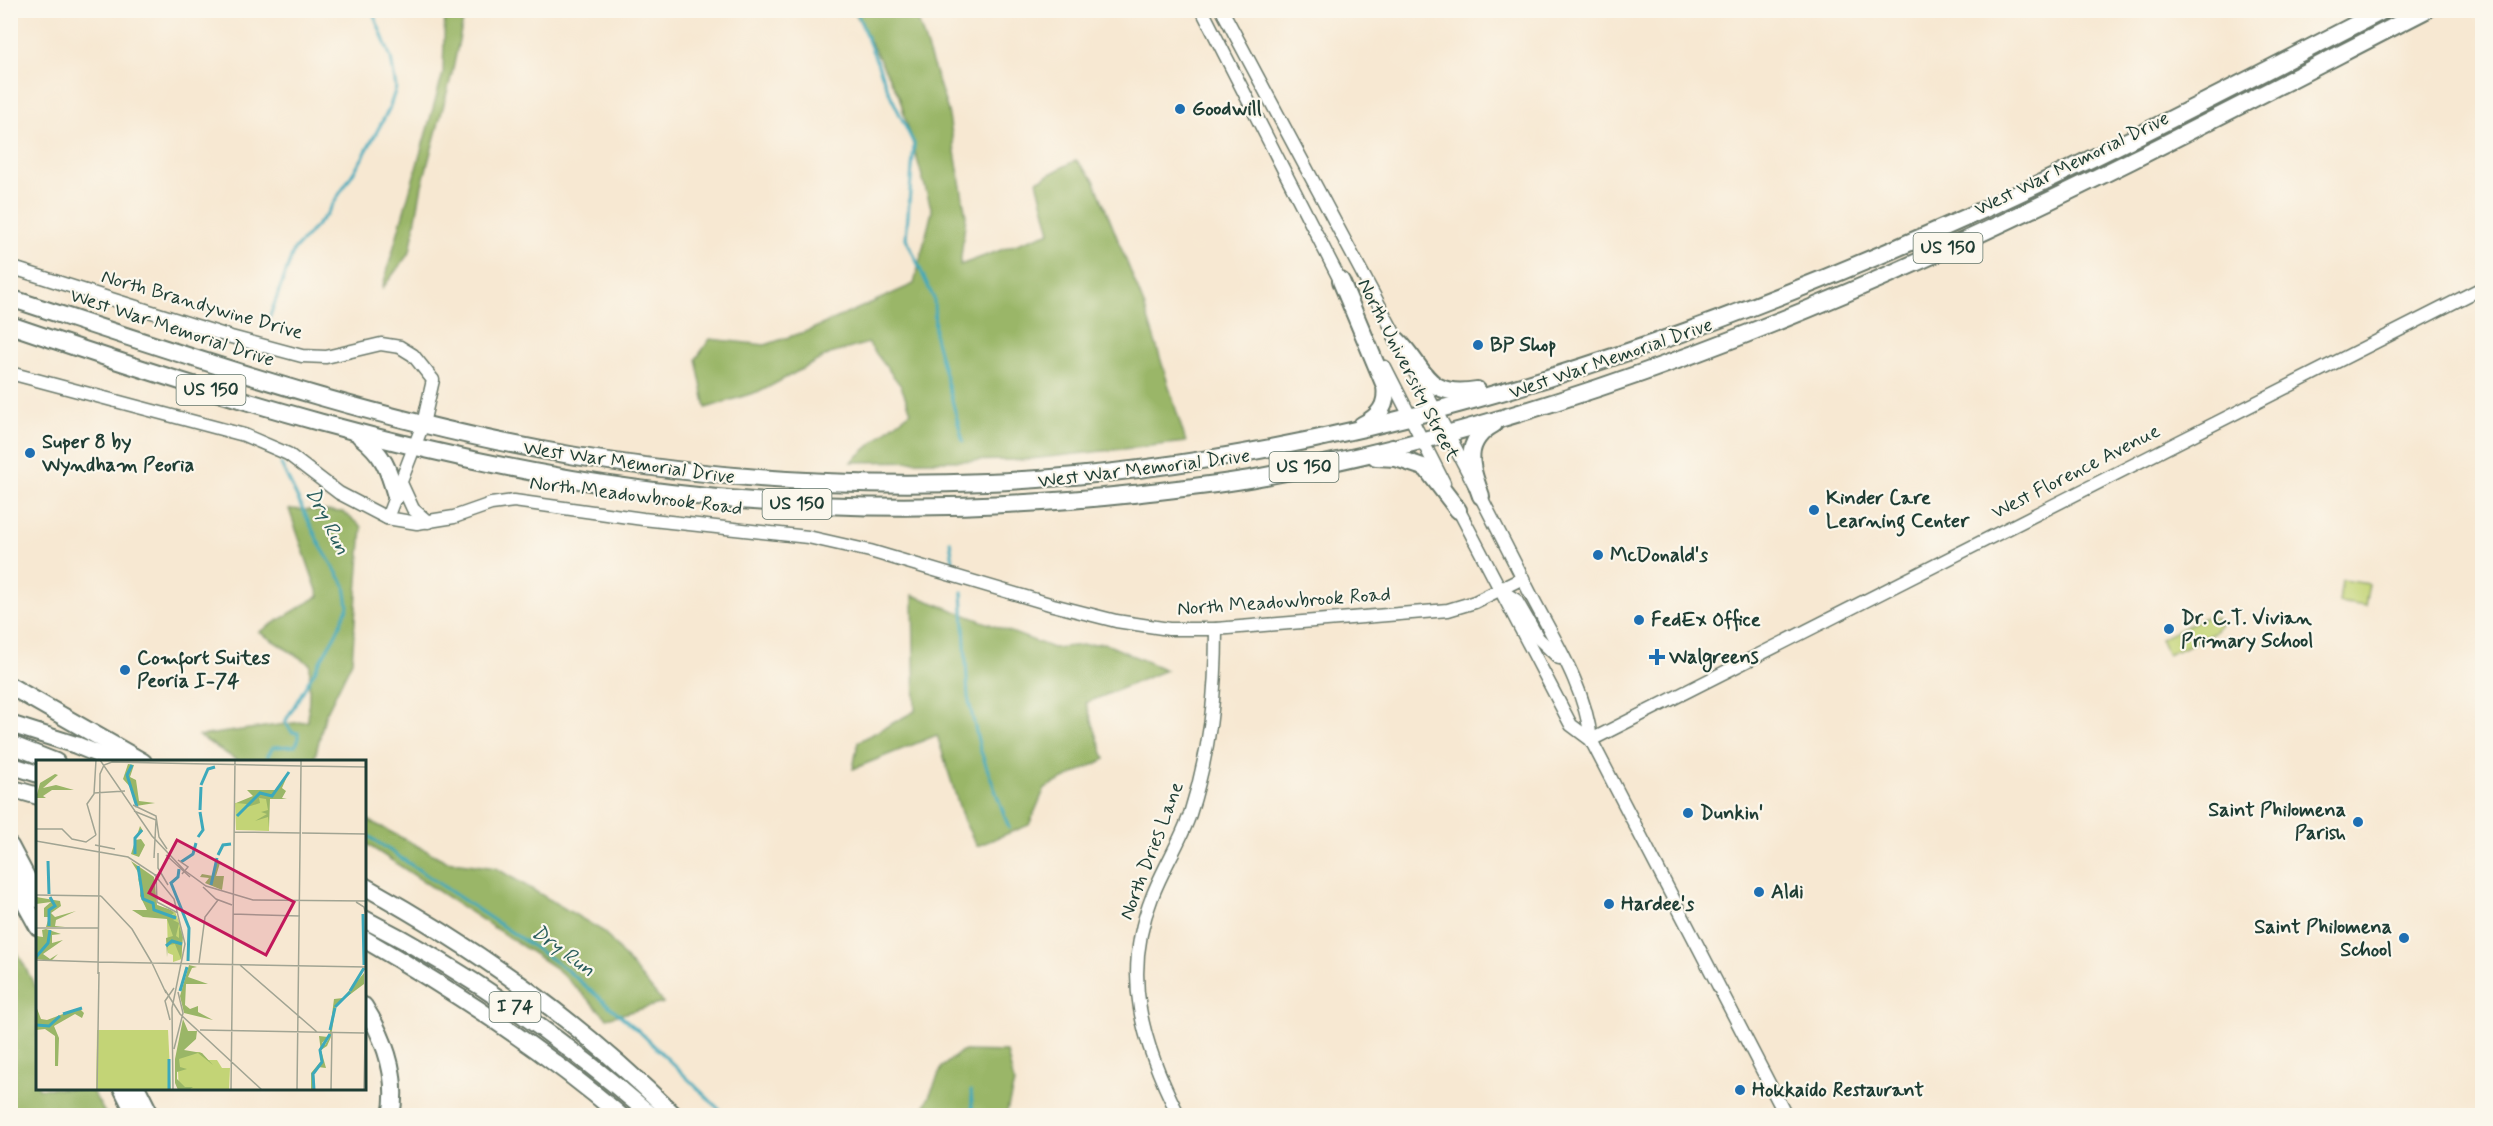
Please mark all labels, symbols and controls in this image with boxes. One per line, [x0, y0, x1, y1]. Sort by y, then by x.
place label: Goodwill [1192, 96, 1262, 123]
marker: Goodwill [1173, 102, 1187, 116]
street label: West War Memorial Drive [1970, 105, 2174, 223]
road number: US 150 [1914, 233, 1982, 263]
street label: North Brandywine Drive [98, 263, 306, 347]
street label: North University Street [1350, 274, 1466, 466]
street label: West War Memorial Drive [66, 282, 278, 374]
street label: West War Memorial Drive [1506, 311, 1716, 407]
place label: BP Shop [1490, 332, 1556, 359]
marker: BP Shop [1471, 338, 1485, 352]
road number: US 150 [176, 375, 246, 405]
street label: West Florence Avenue [1987, 418, 2165, 526]
place label: Super 8 by Wyndham Peoria [41, 429, 194, 479]
street label: West War Memorial Drive [521, 435, 737, 491]
street label: West War Memorial Drive [1036, 443, 1252, 495]
marker: Super 8 by Wyndham Peoria [23, 446, 37, 460]
road number: US 150 [1270, 452, 1338, 482]
street label: North Meadowbrook Road [528, 470, 744, 522]
water label: Dry Run [298, 482, 356, 560]
place label: Kinder Care Learning Center [1826, 485, 1970, 537]
road number: US 150 [762, 489, 832, 519]
marker: Kinder Care Learning Center [1807, 503, 1821, 517]
place label: McDonald's [1610, 542, 1708, 569]
marker: McDonald's [1591, 548, 1605, 562]
street label: North Meadowbrook Road [1176, 581, 1392, 623]
place label: Dr. C.T. Vivian Primary School [2181, 605, 2313, 655]
place label: FedEx Office [1651, 607, 1761, 634]
marker: FedEx Office [1632, 613, 1646, 627]
marker: Dr. C.T. Vivian Primary School [2162, 622, 2176, 636]
place label: Walgreens [1668, 644, 1759, 673]
place label: Comfort Suites Peoria I-74 [137, 645, 270, 695]
marker: Walgreens [1650, 650, 1664, 664]
marker: Comfort Suites Peoria I-74 [118, 663, 132, 677]
inset map [36, 760, 366, 1090]
street label: North Dries Lane [1113, 778, 1191, 924]
place label: Saint Philomena Parish [2208, 797, 2346, 847]
place label: Dunkin' [1700, 800, 1763, 827]
marker: Dunkin' [1681, 806, 1695, 820]
marker: Saint Philomena Parish [2351, 815, 2365, 829]
place label: Aldi [1771, 879, 1804, 906]
marker: Aldi [1752, 885, 1766, 899]
place label: Hardee's [1621, 891, 1694, 918]
marker: Hardee's [1602, 897, 1616, 911]
place label: Saint Philomena School [2254, 914, 2392, 964]
water label: Dry Run [525, 918, 601, 984]
marker: Saint Philomena School [2397, 931, 2411, 945]
road number: I 74 [490, 992, 540, 1022]
place label: Hokkaido Restaurant [1752, 1077, 1925, 1104]
marker: Hokkaido Restaurant [1733, 1083, 1747, 1097]

